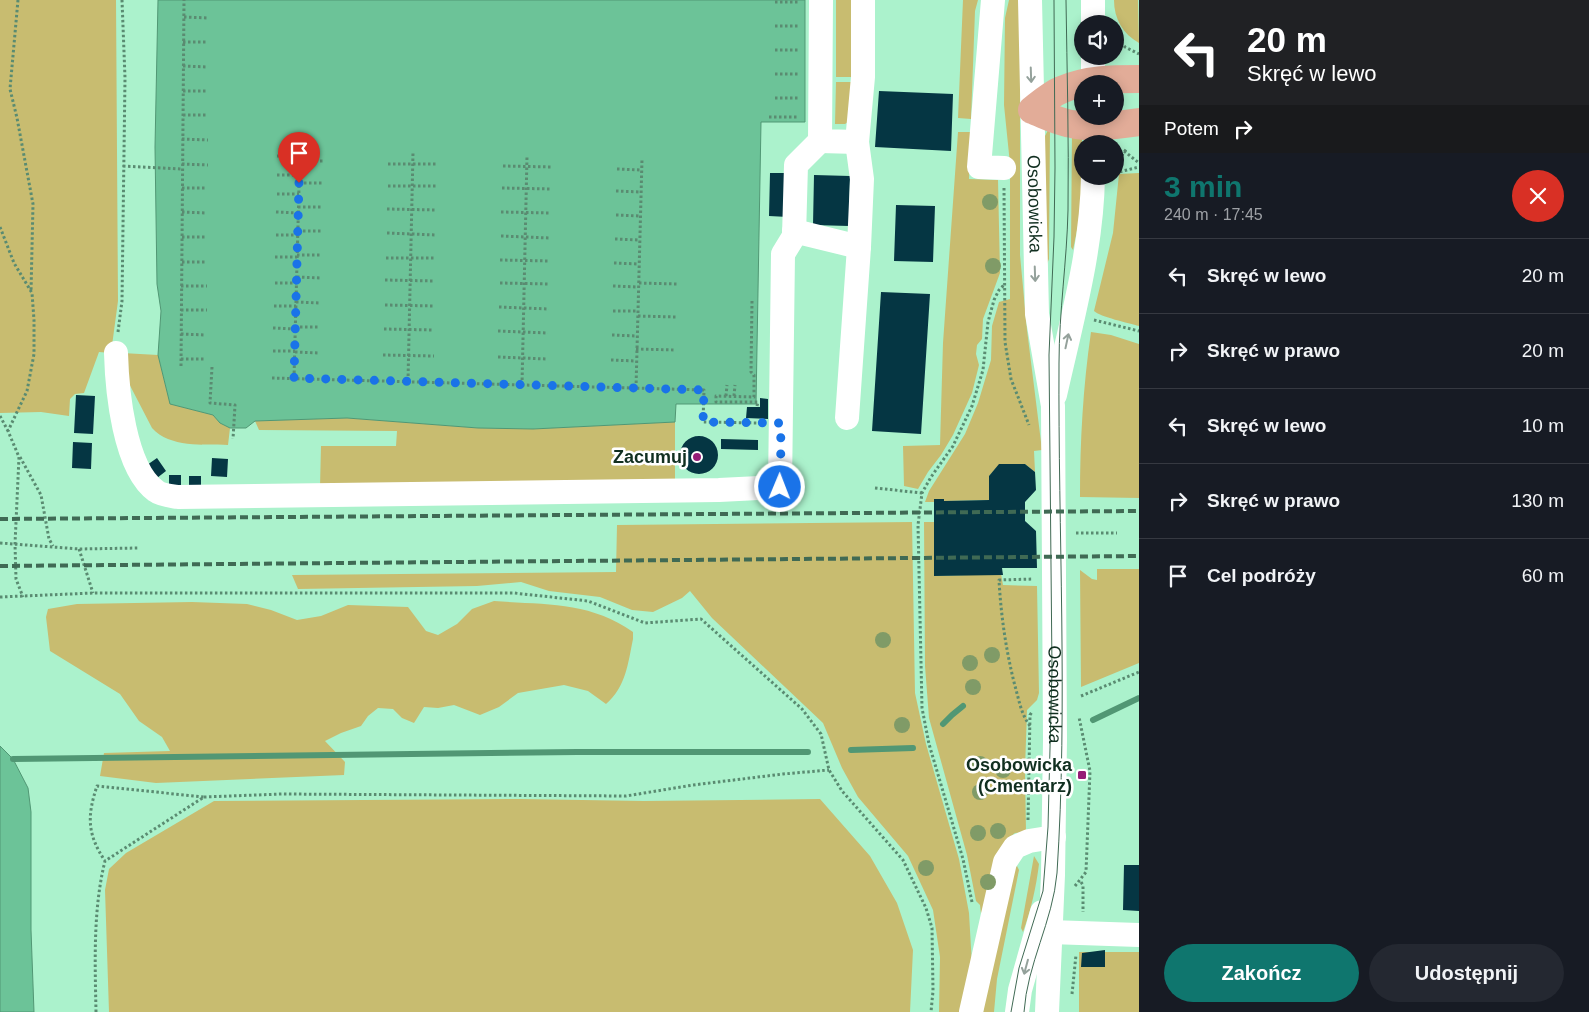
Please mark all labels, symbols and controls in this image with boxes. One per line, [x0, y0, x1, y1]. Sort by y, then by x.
map controls [1074, 15, 1124, 185]
button: sound [1074, 15, 1124, 65]
icon: left [1164, 20, 1229, 85]
text: 20 m [1247, 20, 1327, 59]
text: Skręć w lewo [1247, 61, 1377, 86]
one-way arrow [1026, 67, 1035, 83]
button: + [1074, 75, 1124, 125]
icon: right [1229, 115, 1257, 143]
text: Potem [1164, 118, 1219, 139]
pin [278, 132, 320, 183]
button: − [1074, 135, 1124, 185]
icon: arrive [285, 139, 313, 167]
street label: Osobowicka [1023, 155, 1046, 254]
text: 3 min [1164, 170, 1242, 203]
button: close [1512, 170, 1564, 222]
text: 240 m · 17:45 [1164, 206, 1263, 223]
icon: left [1164, 262, 1192, 290]
one-way arrow [1031, 265, 1040, 281]
text: Skręć w lewo [1207, 265, 1326, 286]
text: 20 m [1522, 265, 1564, 286]
one-way arrow [1063, 334, 1072, 350]
icon: right [1164, 337, 1192, 365]
text: Skręć w prawo [1207, 340, 1340, 361]
text: 20 m [1522, 340, 1564, 361]
icon: left [1164, 412, 1192, 440]
text: Skręć w lewo [1207, 415, 1326, 436]
text: 10 m [1522, 415, 1564, 436]
place label: Zacumuj [613, 447, 687, 467]
marker: Zacumuj [691, 451, 703, 463]
position arrow [753, 460, 805, 512]
icon: right [1164, 487, 1192, 515]
text: Skręć w prawo [1207, 490, 1340, 511]
text: 130 m [1511, 490, 1564, 511]
icon: arrive [1164, 562, 1192, 590]
text: Cel podróży [1207, 565, 1316, 586]
text: 60 m [1522, 565, 1564, 586]
street label: Osobowicka [1044, 645, 1065, 745]
place label: Osobowicka (Cmentarz) [966, 755, 1073, 796]
marker: Osobowicka (Cmentarz) [1076, 769, 1088, 781]
button: Zakończ [1164, 944, 1359, 1002]
button: Udostępnij [1369, 944, 1564, 1002]
one-way arrow [1021, 958, 1030, 974]

